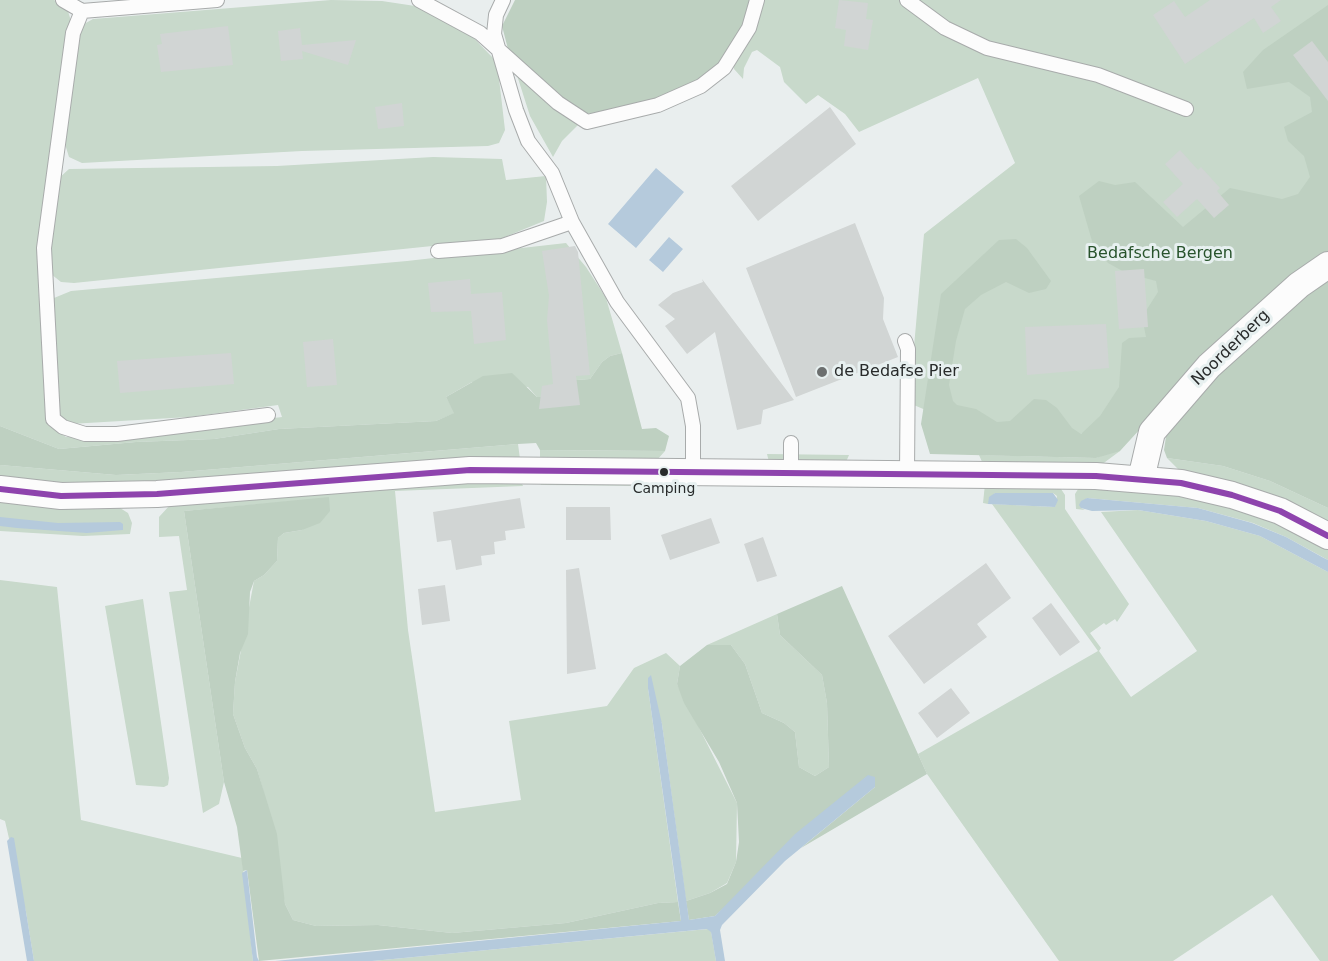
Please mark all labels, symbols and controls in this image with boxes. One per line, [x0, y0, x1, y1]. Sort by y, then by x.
park label: Bedafsche Bergen [1087, 244, 1233, 264]
street label: Noorderberg [1188, 306, 1274, 390]
place label: de Bedafse Pier [834, 362, 959, 382]
marker: de Bedafse Pier [815, 365, 829, 379]
marker: Camping [658, 466, 670, 478]
place label: Camping [633, 481, 695, 497]

